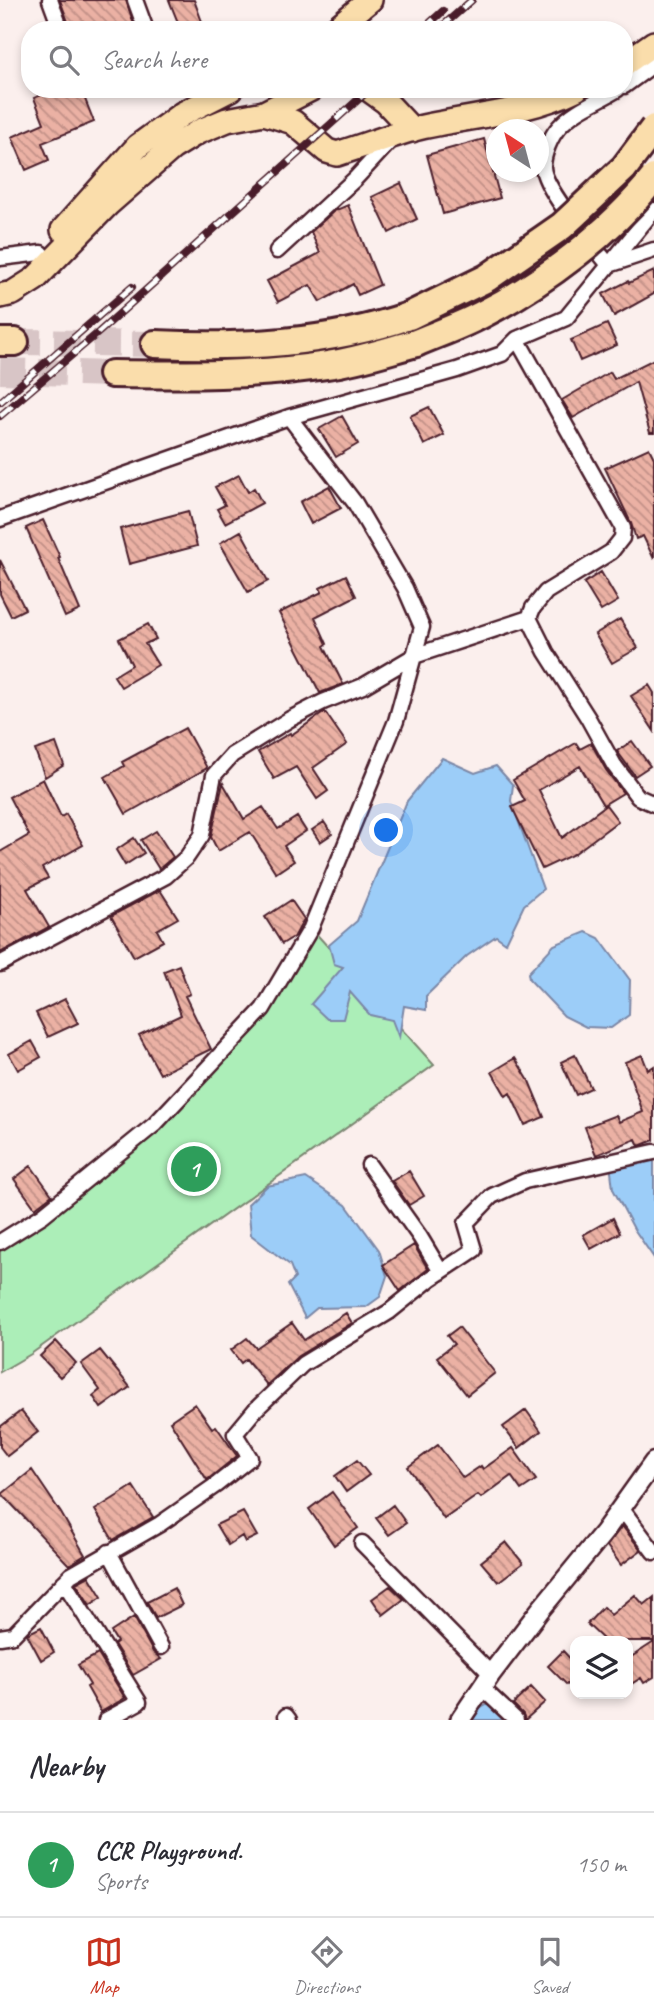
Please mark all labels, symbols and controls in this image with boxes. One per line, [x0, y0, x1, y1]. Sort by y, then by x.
search box [21, 21, 633, 98]
icon: search [45, 41, 83, 79]
text: Search here [101, 43, 207, 76]
north arrow [486, 119, 549, 182]
your location [369, 813, 403, 847]
pin: 1 [171, 1143, 217, 1195]
map controls [570, 1636, 633, 1699]
button: layers [570, 1636, 633, 1699]
text: Nearby [28, 1747, 104, 1785]
text: CCR Playground. [95, 1834, 242, 1867]
text: 1 [46, 1850, 56, 1879]
text: 150 m [577, 1850, 626, 1879]
text: Sports [95, 1867, 147, 1896]
tab: Map [85, 1933, 123, 1999]
tab: Directions [294, 1933, 360, 1999]
tab: Saved [531, 1933, 569, 1999]

